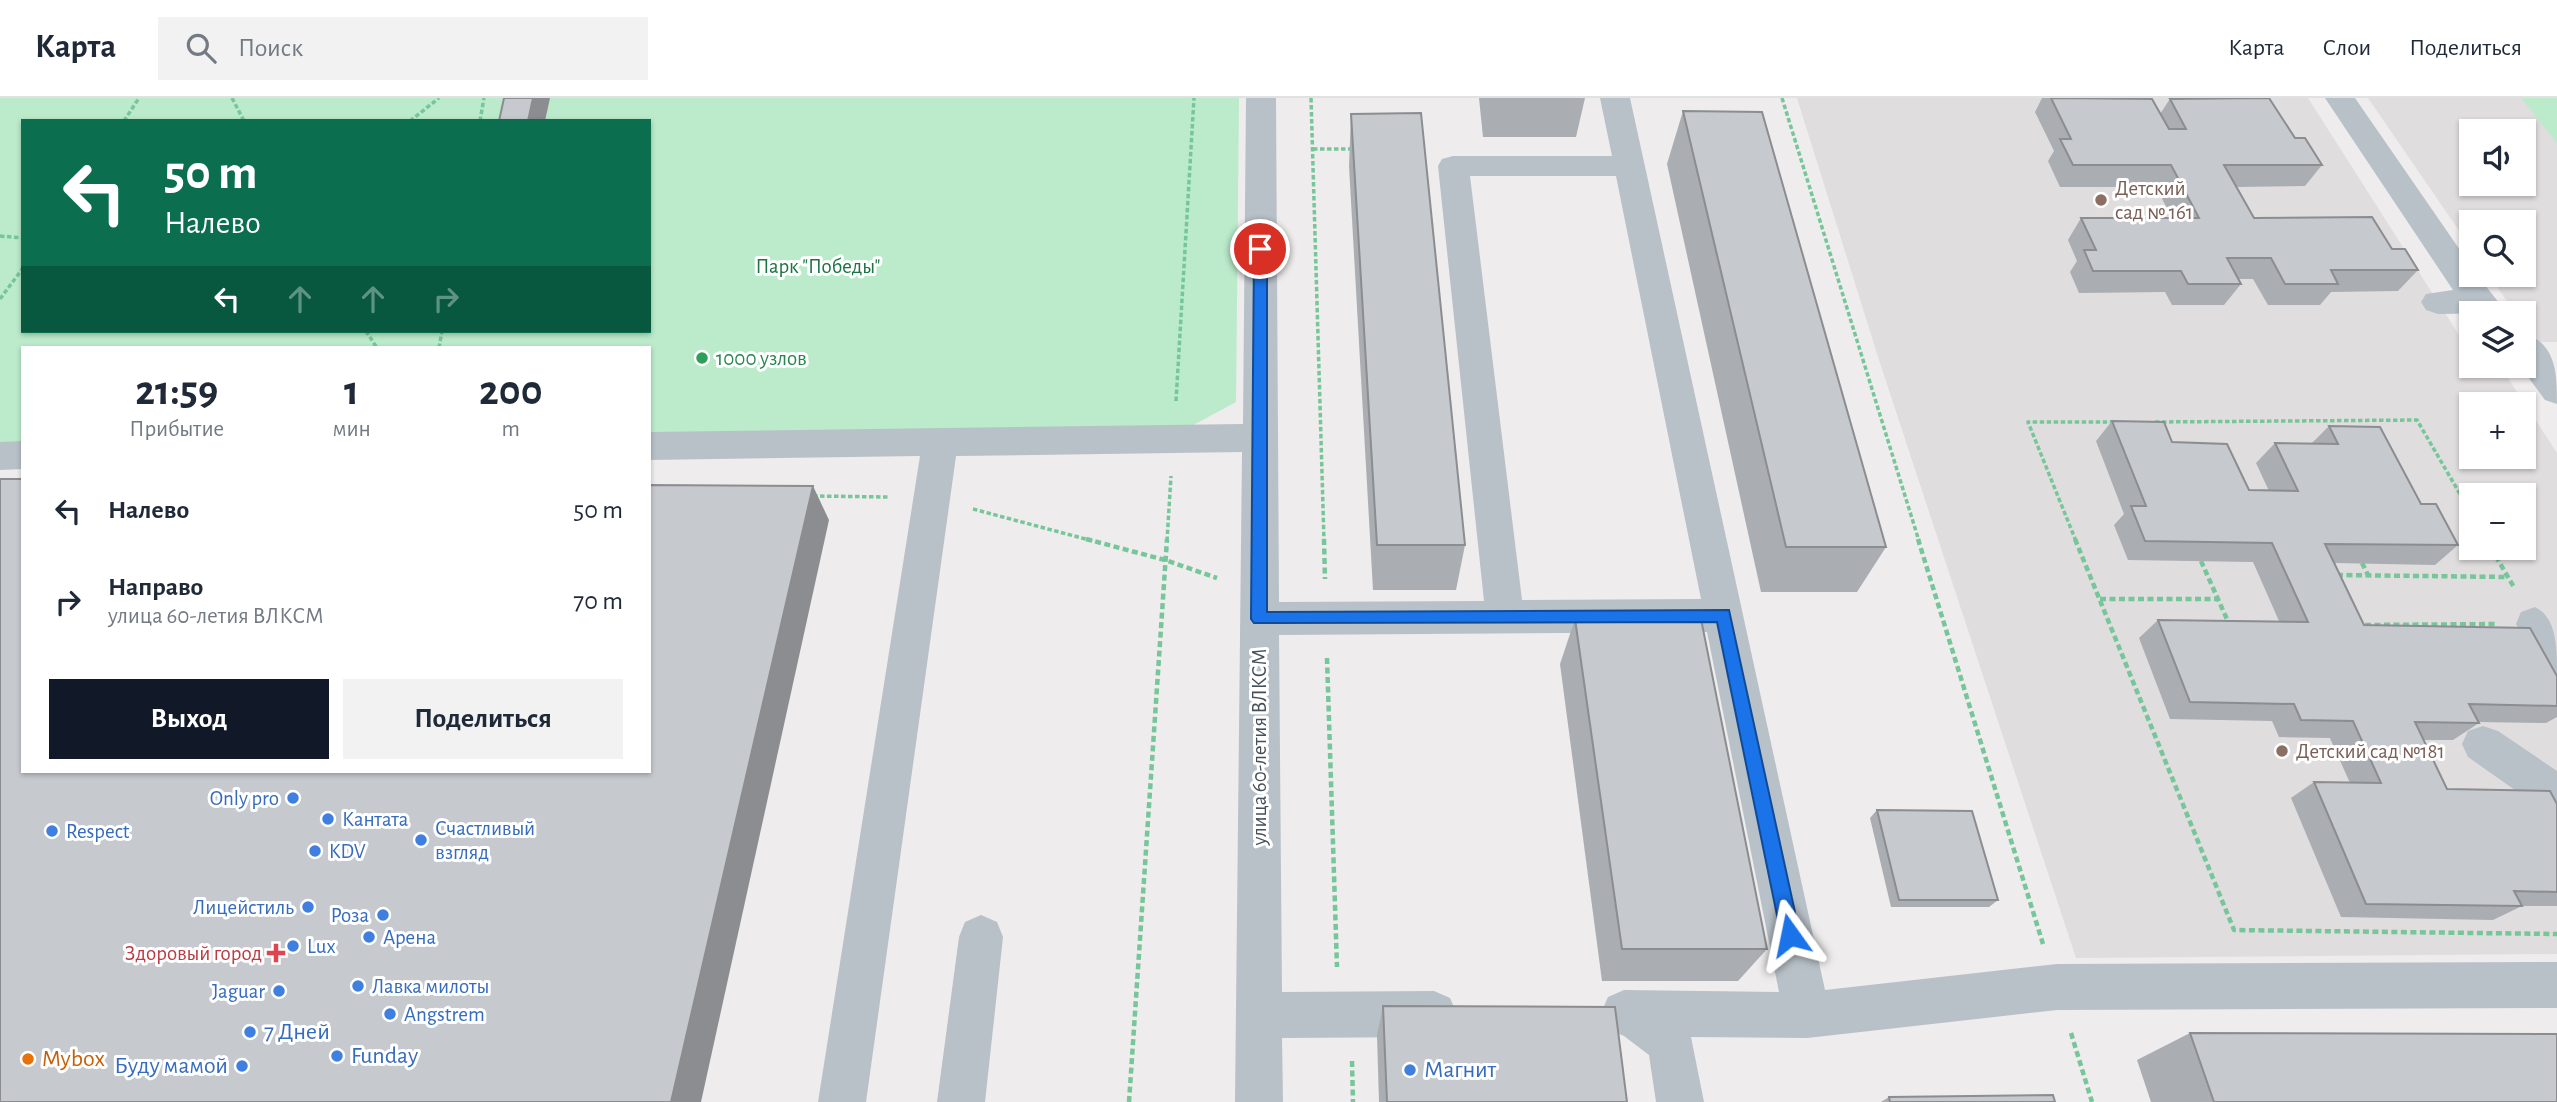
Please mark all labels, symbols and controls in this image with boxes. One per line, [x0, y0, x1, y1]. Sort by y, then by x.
search box [158, 17, 648, 80]
icon: search [182, 29, 220, 67]
text: Карта [35, 31, 116, 64]
text: Поиск [238, 35, 303, 61]
text: Карта [2228, 36, 2284, 60]
text: Слои [2322, 36, 2371, 60]
text: Поделиться [2409, 36, 2522, 60]
map controls [2459, 119, 2536, 560]
button: sound [2459, 119, 2536, 196]
icon: left [49, 147, 140, 238]
text: 50 m [164, 149, 258, 198]
place label: Детский сад № 161 [2115, 178, 2193, 223]
marker: Детский сад № 161 [2093, 192, 2109, 208]
text: Налево [164, 207, 261, 239]
button: search [2459, 210, 2536, 287]
pin [1230, 219, 1290, 279]
icon: arrive [1241, 230, 1279, 268]
park label: Парк "Победы" [756, 256, 881, 277]
icon: left [208, 280, 246, 318]
icon: ahead [281, 280, 319, 318]
icon: ahead [354, 280, 392, 318]
icon: right [427, 280, 465, 318]
button: layers [2459, 301, 2536, 378]
place label: 1000 узлов [716, 348, 807, 369]
marker: 1000 узлов [694, 350, 710, 366]
text: 21:59 [135, 370, 218, 412]
text: 1 [344, 370, 359, 412]
text: 200 [479, 370, 543, 412]
button: + [2459, 392, 2536, 469]
text: Прибытие [129, 418, 224, 441]
text: мин [332, 418, 371, 441]
text: m [502, 418, 520, 441]
button: − [2459, 483, 2536, 560]
icon: left [49, 492, 87, 530]
text: Налево [108, 497, 189, 523]
text: 50 m [573, 497, 623, 523]
text: Направо [108, 574, 203, 600]
icon: right [49, 583, 87, 621]
text: 70 m [573, 588, 623, 614]
text: улица 60-летия ВЛКСМ [108, 605, 324, 628]
street label: улица 60-летия ВЛКСМ [1249, 648, 1270, 847]
button: Выход [49, 679, 329, 759]
button: Поделиться [343, 679, 623, 759]
place label: Детский сад №181 [2296, 741, 2445, 762]
marker: Детский сад №181 [2274, 743, 2290, 759]
place label: Only pro [210, 788, 279, 809]
marker: Only pro [285, 790, 301, 806]
place label: Кантата [342, 809, 409, 830]
marker: Кантата [320, 811, 336, 827]
place label: Счастливый взгляд [435, 818, 535, 863]
place label: Respect [66, 821, 130, 842]
marker: Respect [44, 823, 60, 839]
marker: Счастливый взгляд [413, 832, 429, 848]
place label: KDV [329, 841, 366, 862]
marker: KDV [307, 843, 323, 859]
place label: Лицейстиль [193, 897, 294, 918]
position arrow [1753, 898, 1827, 972]
marker: Лицейстиль [300, 899, 316, 915]
place label: Роза [331, 905, 369, 926]
marker: Роза [375, 907, 391, 923]
place label: Арена [383, 927, 436, 948]
marker: Арена [361, 929, 377, 945]
place label: Lux [307, 936, 336, 957]
marker: Lux [285, 938, 301, 954]
place label: Здоровый город [125, 943, 262, 964]
marker: Здоровый город [268, 945, 284, 961]
place label: Лавка милоты [372, 976, 489, 997]
marker: Лавка милоты [350, 978, 366, 994]
place label: Jaguar [212, 981, 265, 1002]
marker: Jaguar [271, 983, 287, 999]
place label: Angstrem [404, 1004, 485, 1025]
marker: Angstrem [382, 1006, 398, 1022]
place label: 7 Дней [264, 1020, 330, 1044]
marker: 7 Дней [242, 1024, 258, 1040]
place label: Funday [351, 1044, 418, 1068]
place label: Mybox [42, 1047, 105, 1071]
marker: Funday [329, 1048, 345, 1064]
marker: Mybox [20, 1051, 36, 1067]
place label: Буду мамой [114, 1054, 228, 1078]
marker: Буду мамой [234, 1058, 250, 1074]
place label: Магнит [1424, 1058, 1496, 1082]
marker: Магнит [1402, 1062, 1418, 1078]

